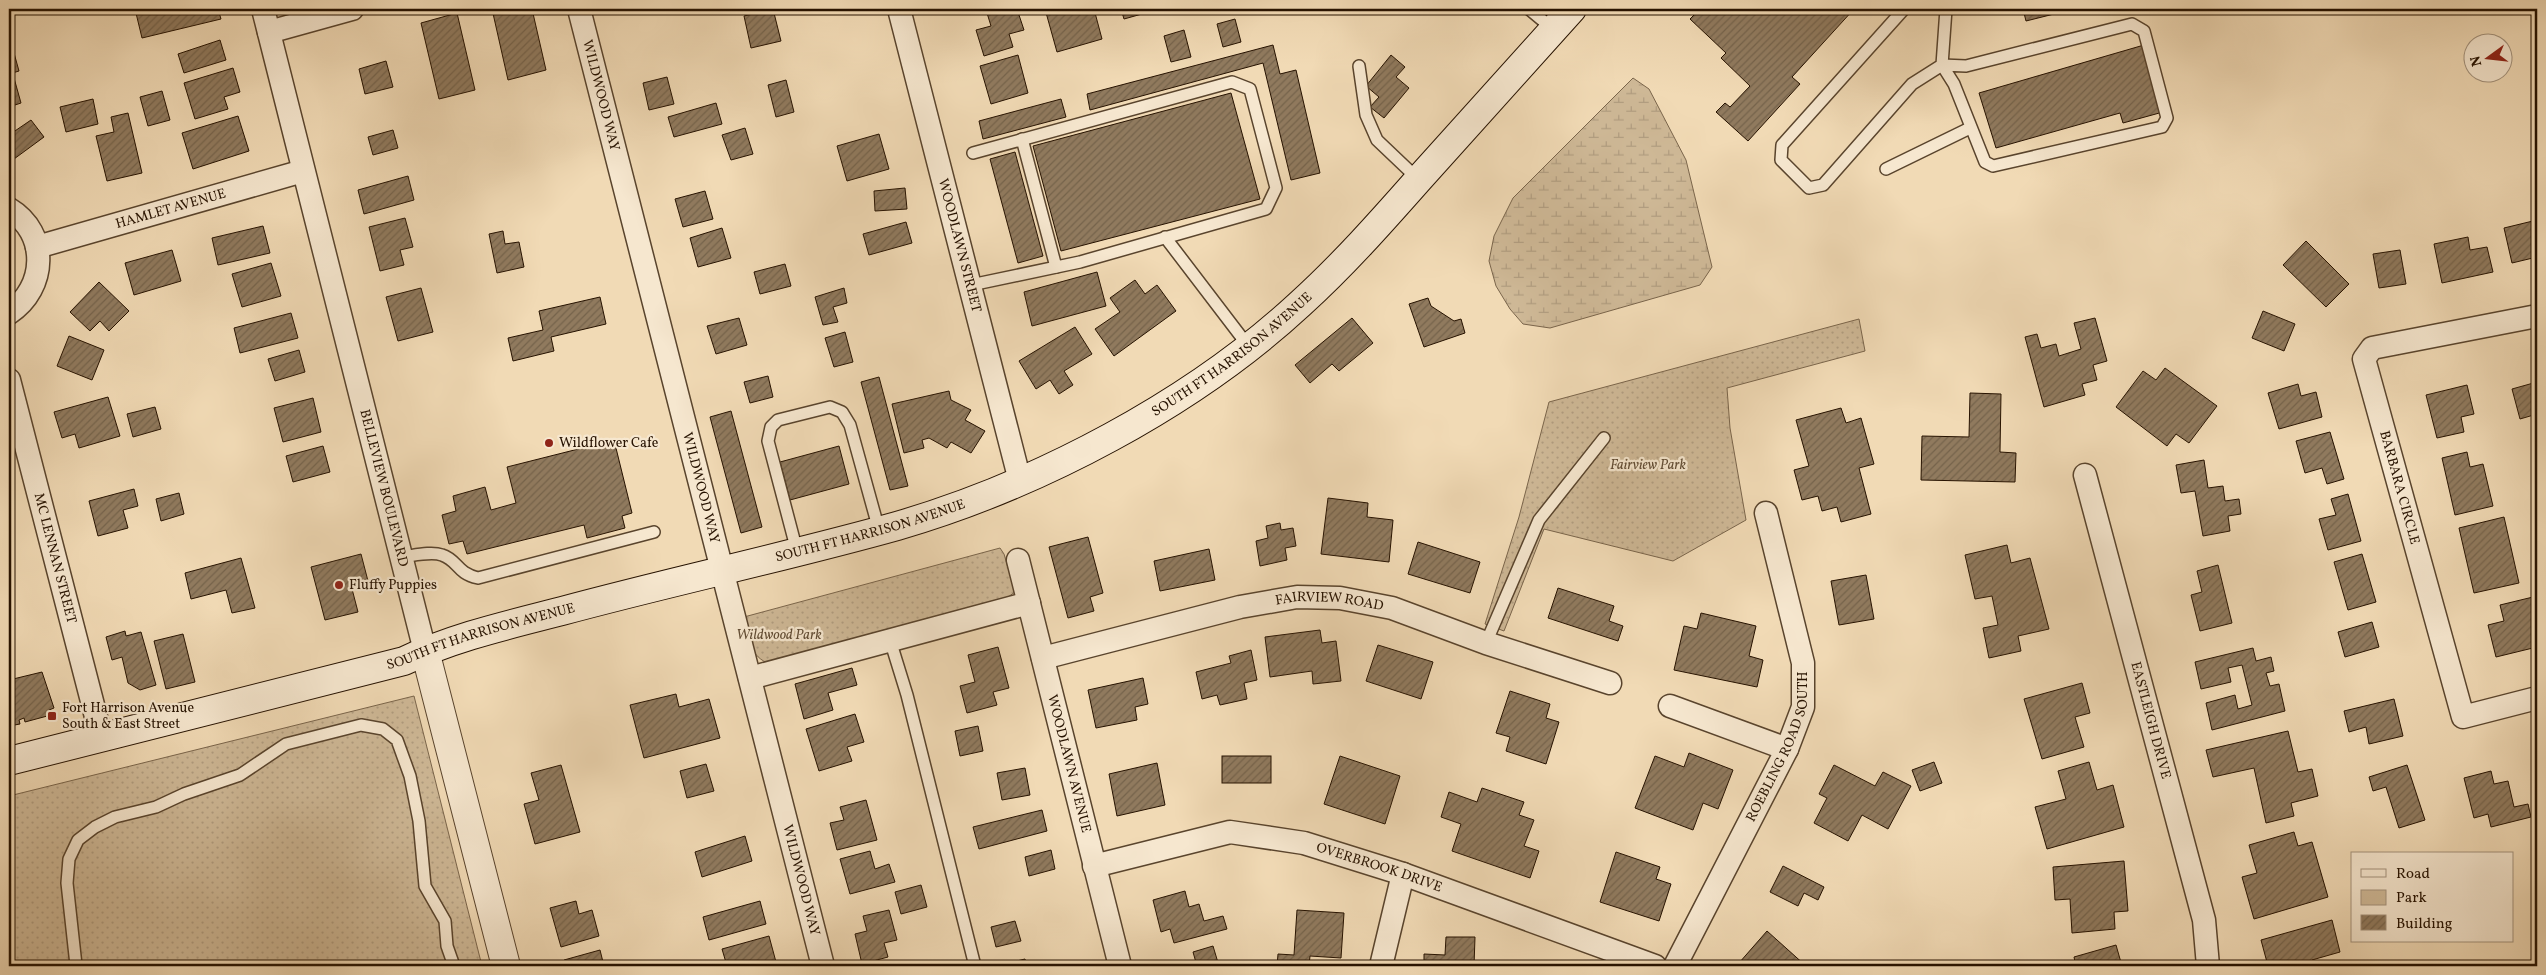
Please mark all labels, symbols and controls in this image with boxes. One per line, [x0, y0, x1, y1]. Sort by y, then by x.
north arrow [2464, 32, 2514, 82]
street label: WILDWOOD WAY [578, 38, 624, 153]
text: N [2466, 54, 2487, 68]
street label: WOODLAWN STREET [933, 176, 986, 314]
street label: HAMLET AVENUE [113, 184, 228, 234]
street label: SOUTH FT HARRISON AVENUE [1148, 288, 1316, 421]
street label: BELLEVIEW BOULEVARD [355, 407, 413, 569]
street label: BARBARA CIRCLE [2375, 428, 2424, 547]
street label: WILDWOOD WAY [678, 430, 724, 545]
place label: Wildflower Cafe [559, 434, 659, 453]
marker: Wildflower Cafe [543, 437, 555, 449]
park label: Fairview Park [1610, 456, 1687, 475]
street label: MC LENNAN STREET [29, 491, 81, 625]
street label: SOUTH FT HARRISON AVENUE [773, 495, 968, 567]
place label: Fluffy Puppies [349, 576, 437, 595]
marker: Fluffy Puppies [333, 579, 345, 591]
street label: FAIRVIEW ROAD [1274, 588, 1385, 616]
street label: SOUTH FT HARRISON AVENUE [384, 598, 577, 675]
park label: Wildwood Park [736, 626, 822, 645]
street label: EASTLEIGH DRIVE [2126, 660, 2175, 781]
street label: ROEBLING ROAD SOUTH [1741, 671, 1813, 825]
street label: WOODLAWN AVENUE [1043, 692, 1096, 835]
place label: Fort Harrison Avenue South & East Street [62, 699, 194, 734]
marker: Fort Harrison Avenue South & East Street [46, 710, 58, 722]
street label: WILDWOOD WAY [778, 823, 824, 938]
street label: OVERBROOK DRIVE [1314, 838, 1445, 897]
legend [2351, 852, 2514, 942]
text: Road [2396, 864, 2430, 885]
text: Park [2396, 888, 2427, 909]
text: Building [2396, 914, 2453, 935]

